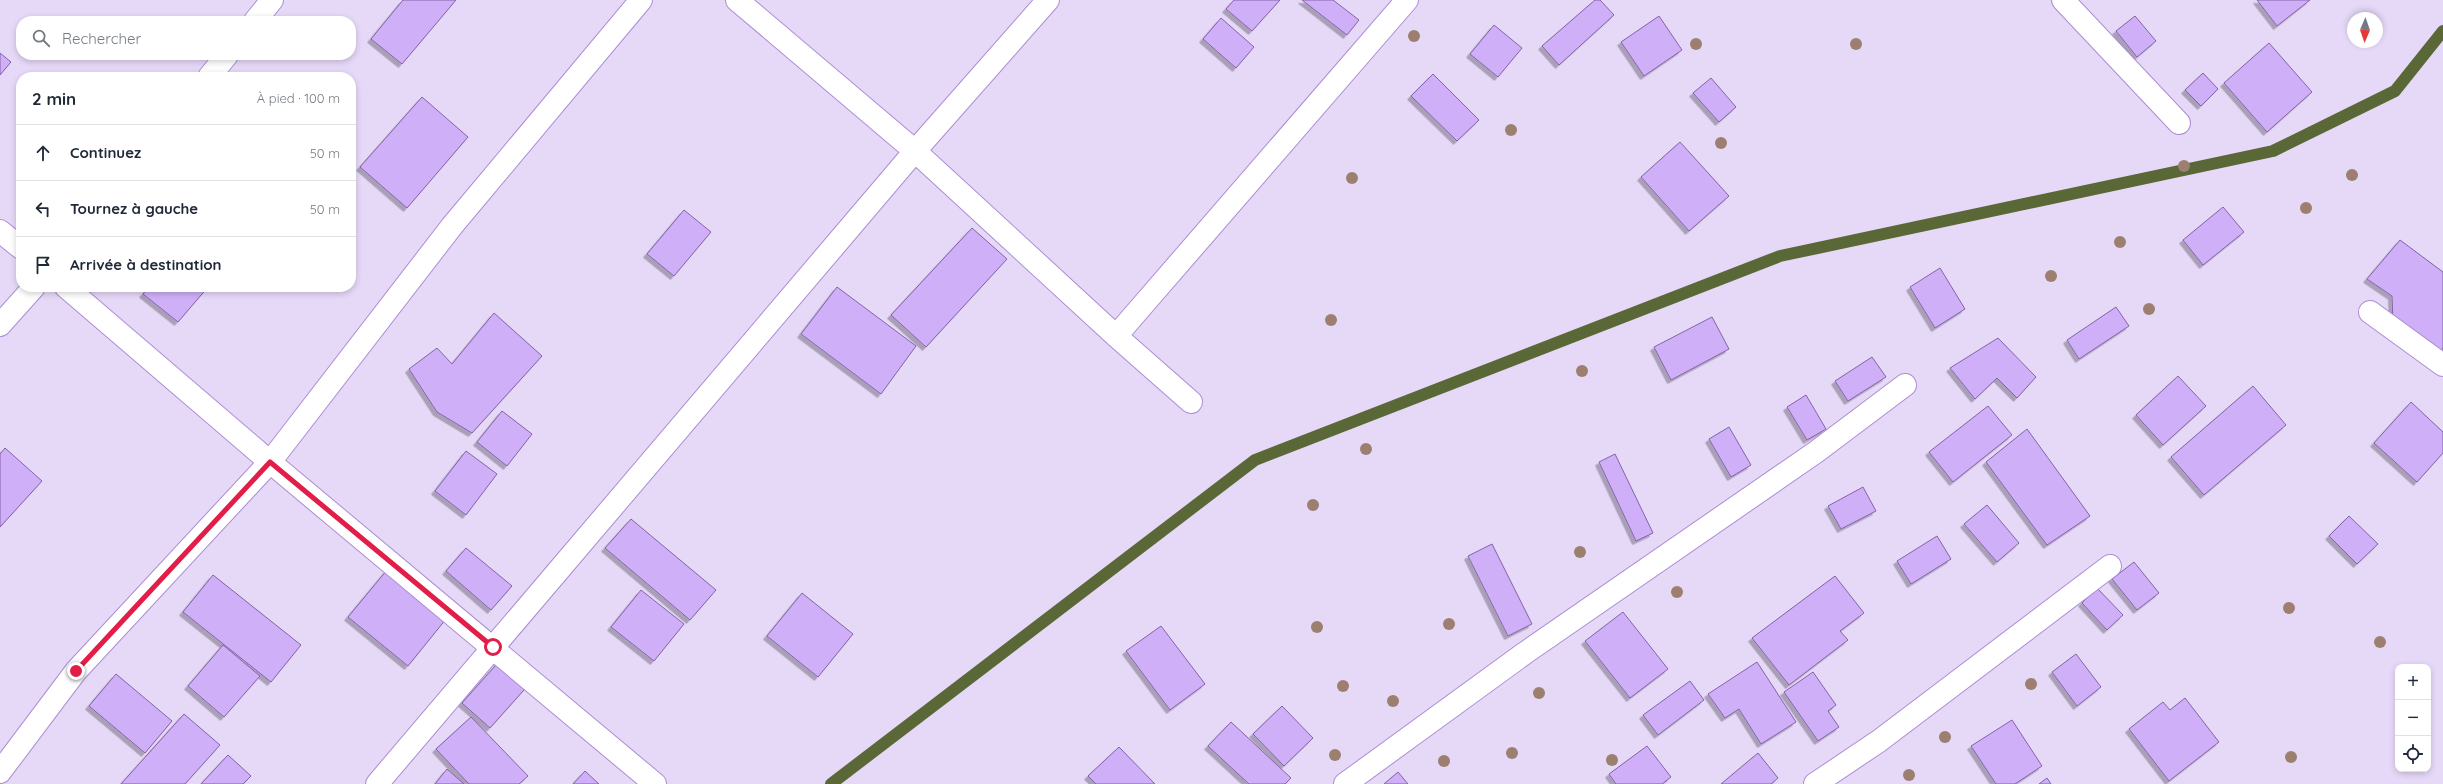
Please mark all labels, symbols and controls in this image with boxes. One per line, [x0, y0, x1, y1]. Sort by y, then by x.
north arrow [2347, 12, 2383, 48]
search box [16, 16, 356, 60]
icon: search [30, 27, 52, 49]
text: Rechercher [62, 29, 141, 48]
text: 2 min [32, 88, 76, 109]
text: À pied · 100 m [257, 90, 340, 106]
icon: ahead [32, 142, 54, 164]
text: Continuez [70, 143, 141, 162]
text: 50 m [310, 145, 340, 161]
icon: left [32, 198, 54, 220]
text: Tournez à gauche [70, 199, 198, 218]
text: 50 m [310, 201, 340, 217]
icon: arrive [32, 254, 54, 276]
text: Arrivée à destination [70, 255, 222, 274]
route start [484, 638, 502, 656]
route end [67, 662, 85, 680]
map controls [2395, 664, 2431, 772]
button: + [2395, 664, 2431, 700]
button: − [2395, 700, 2431, 736]
button: locate [2395, 736, 2431, 772]

